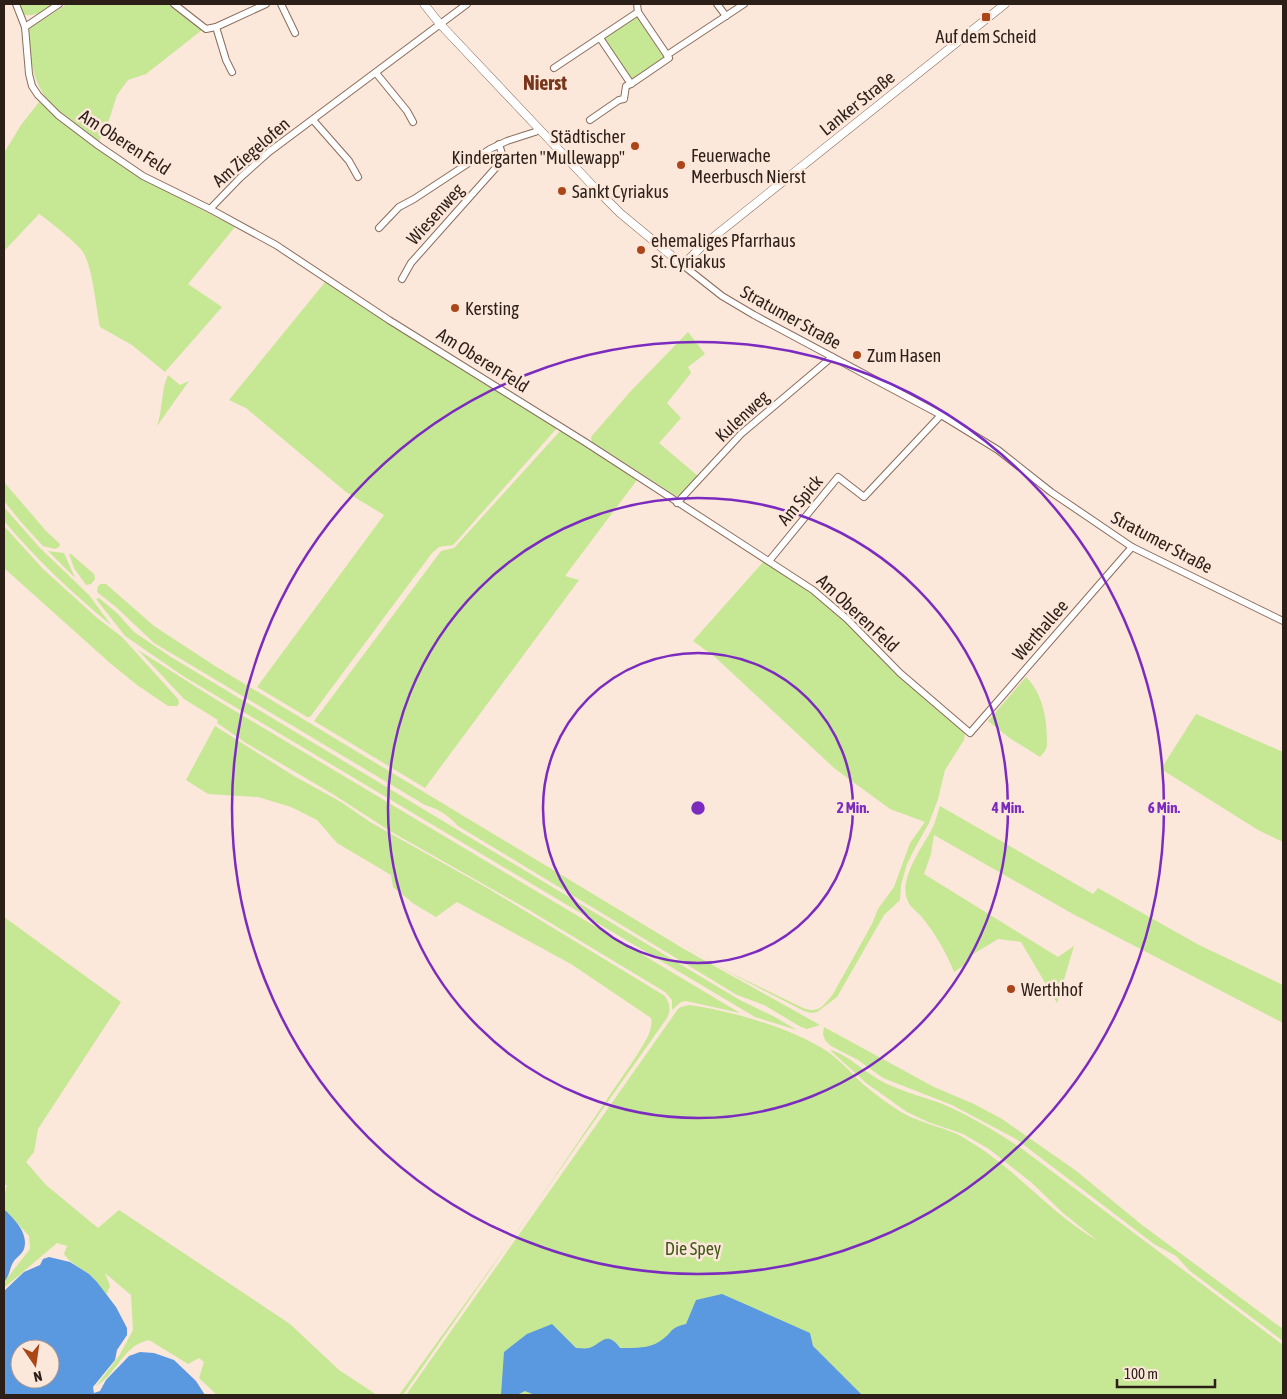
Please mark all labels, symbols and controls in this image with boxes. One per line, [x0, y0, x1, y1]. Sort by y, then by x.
marker: Auf dem Scheid [980, 11, 992, 23]
place label: Auf dem Scheid [936, 26, 1036, 47]
street label: Lanker Straße [815, 66, 899, 140]
district label: Nierst [523, 71, 567, 94]
street label: Am Oberen Feld [76, 105, 174, 179]
street label: Am Ziegelofen [208, 113, 294, 191]
place label: Städtischer Kindergarten "Mullewapp" [451, 126, 626, 168]
marker: Städtischer Kindergarten "Mullewapp" [629, 140, 641, 152]
place label: Feuerwache Meerbusch Nierst [691, 145, 806, 187]
marker: Feuerwache Meerbusch Nierst [675, 159, 687, 171]
street label: Wiesenweg [402, 179, 468, 249]
place label: Sankt Cyriakus [572, 181, 669, 202]
marker: Sankt Cyriakus [556, 185, 568, 197]
place label: ehemaliges Pfarrhaus St. Cyriakus [651, 230, 796, 272]
marker: ehemaliges Pfarrhaus St. Cyriakus [635, 244, 647, 256]
street label: Stratumer Straße [737, 281, 845, 353]
place label: Kersting [465, 298, 519, 319]
marker: Kersting [449, 302, 461, 314]
street label: Am Oberen Feld [433, 323, 533, 397]
place label: Zum Hasen [867, 345, 941, 366]
marker: Zum Hasen [851, 349, 863, 361]
street label: Kulenweg [711, 386, 773, 446]
street label: Am Spick [773, 471, 827, 529]
street label: Stratumer Straße [1108, 507, 1216, 577]
street label: Am Oberen Feld [813, 570, 903, 656]
street label: Werthallee [1008, 595, 1072, 665]
centre of rings [689, 799, 707, 817]
text: 2 Min. [837, 799, 870, 816]
text: 4 Min. [991, 799, 1025, 816]
text: 6 Min. [1148, 799, 1181, 816]
place label: Werthhof [1021, 979, 1083, 1000]
marker: Werthhof [1005, 983, 1017, 995]
park label: Die Spey [665, 1238, 721, 1259]
north arrow [10, 1339, 60, 1389]
scale bar [1117, 1356, 1214, 1388]
text: 100 m [1124, 1365, 1158, 1382]
text: N [32, 1368, 44, 1385]

